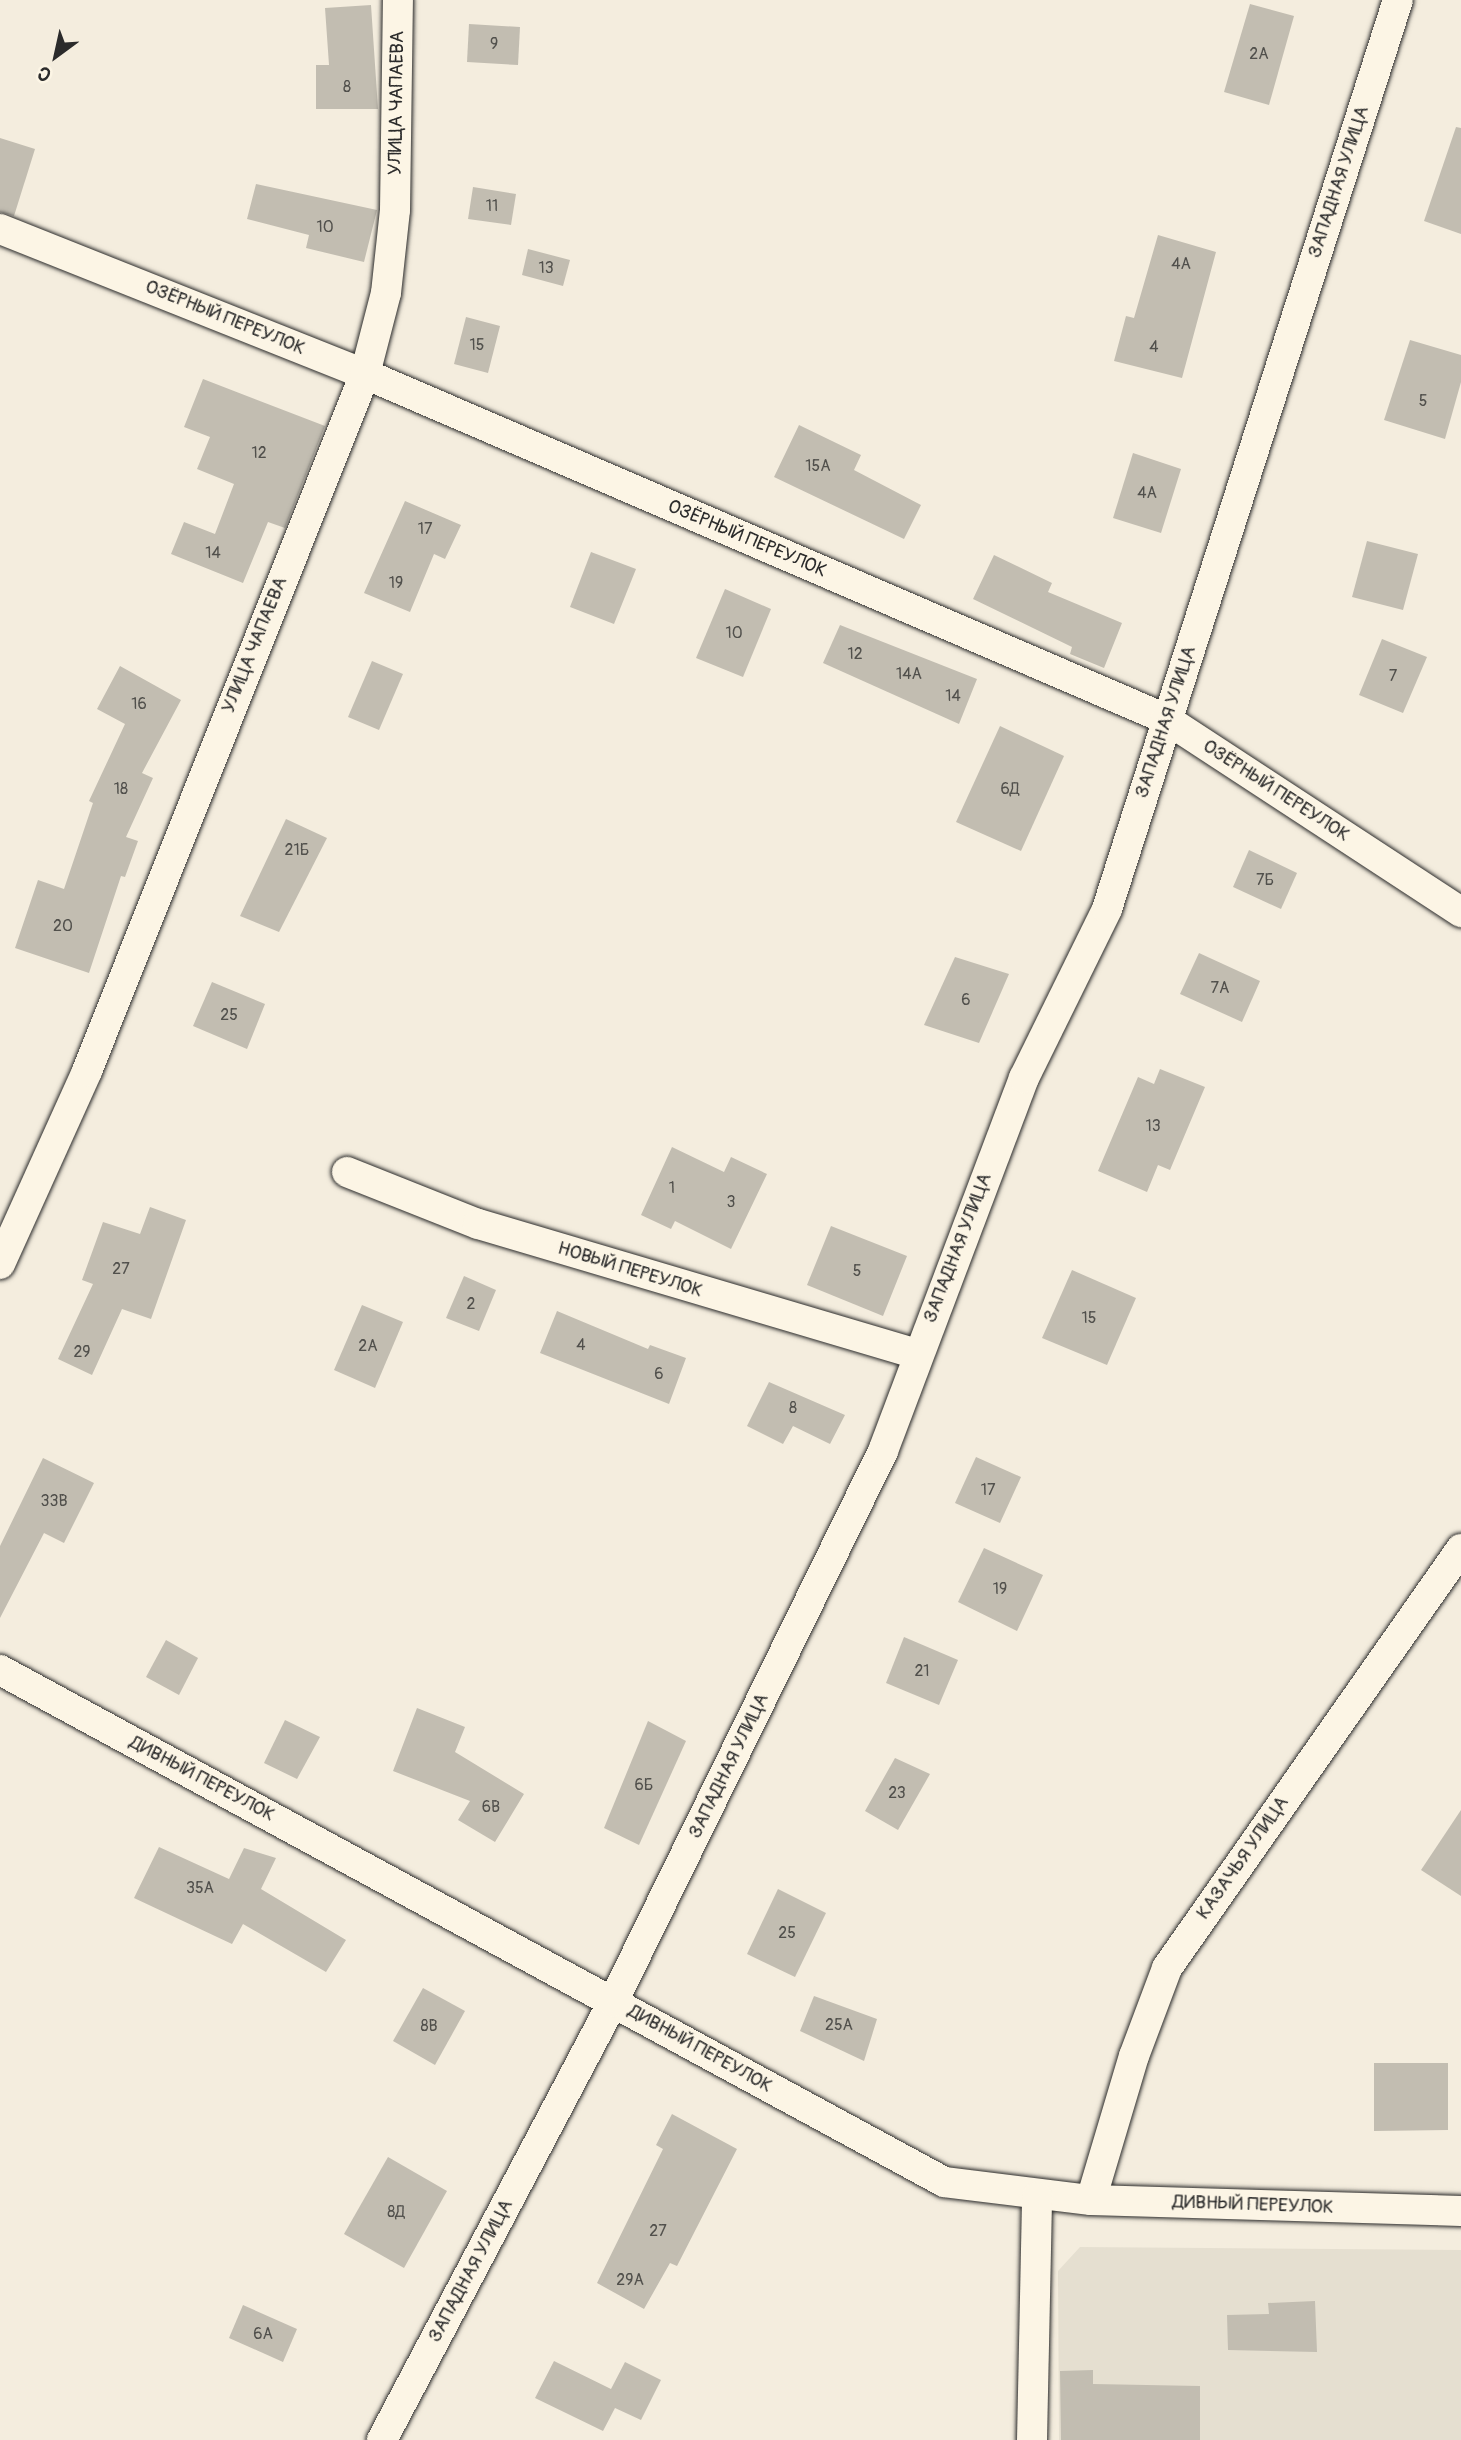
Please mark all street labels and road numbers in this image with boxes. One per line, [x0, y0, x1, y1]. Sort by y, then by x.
street label: УЛИЦА ЧАПАЕВА [384, 31, 410, 175]
street label: ЗАПАДНАЯ УЛИЦА [1304, 103, 1374, 261]
street label: ОЗЁРНЫЙ ПЕРЕУЛОК [142, 276, 308, 360]
street label: ОЗЁРНЫЙ ПЕРЕУЛОК [664, 495, 830, 583]
street label: УЛИЦА ЧАПАЕВА [217, 574, 293, 716]
street label: ЗАПАДНАЯ УЛИЦА [1131, 643, 1201, 801]
street label: ОЗЁРНЫЙ ПЕРЕУЛОК [1198, 735, 1354, 847]
street label: ЗАПАДНАЯ УЛИЦА [919, 1170, 997, 1326]
street label: НОВЫЙ ПЕРЕУЛОК [555, 1237, 705, 1303]
street label: ЗАПАДНАЯ УЛИЦА [684, 1690, 774, 1842]
street label: ДИВНЫЙ ПЕРЕУЛОК [125, 1731, 279, 1827]
street label: КАЗАЧЬЯ УЛИЦА [1192, 1792, 1294, 1924]
street label: ДИВНЫЙ ПЕРЕУЛОК [624, 2000, 776, 2098]
street label: ДИВНЫЙ ПЕРЕУЛОК [1172, 2191, 1334, 2219]
street label: ЗАПАДНАЯ УЛИЦА [424, 2196, 518, 2346]

